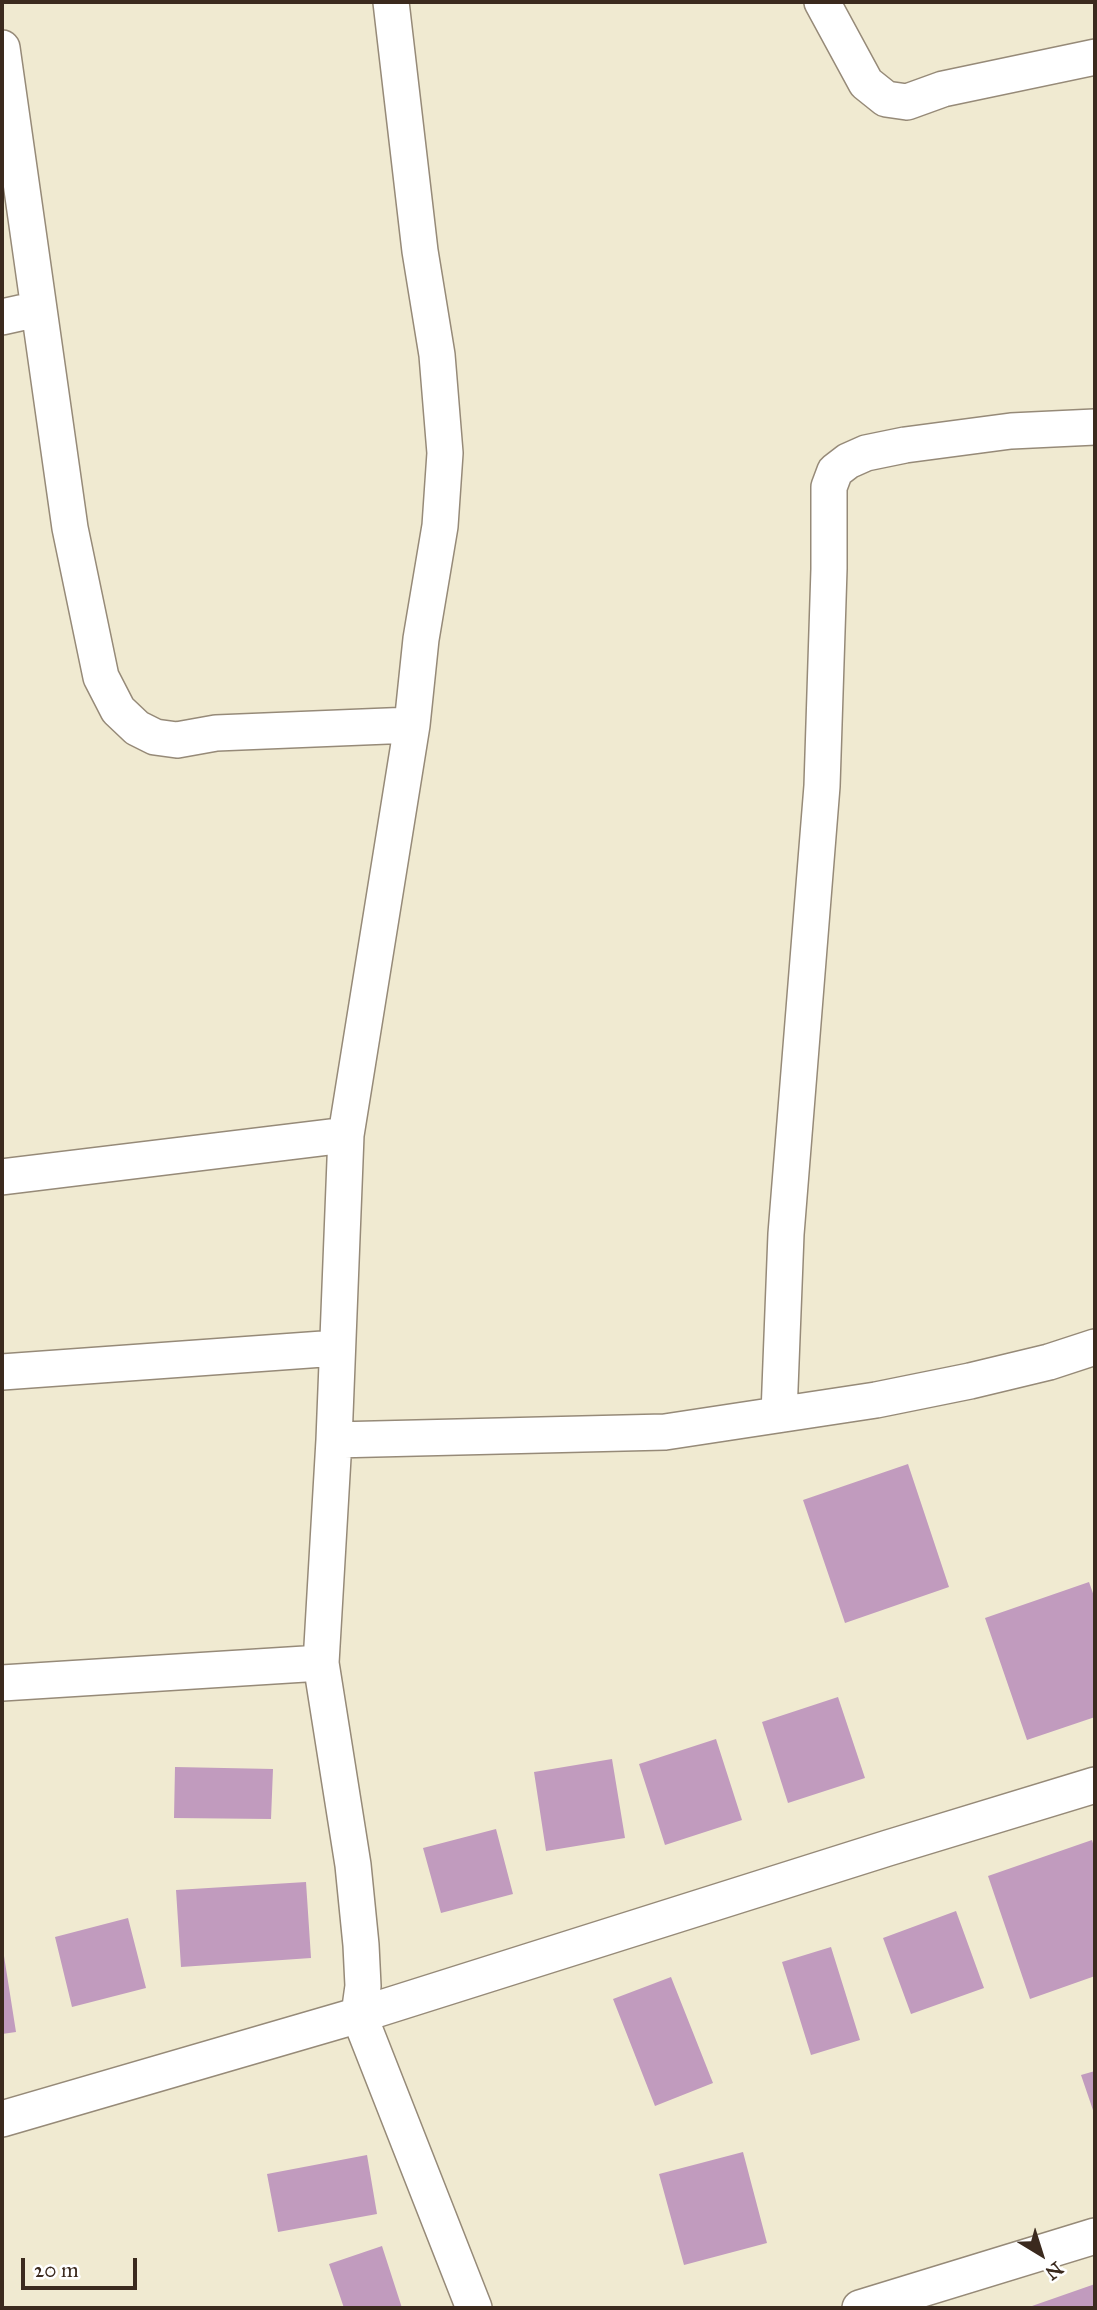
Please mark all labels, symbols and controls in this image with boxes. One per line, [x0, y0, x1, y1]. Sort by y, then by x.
north arrow [1006, 2219, 1076, 2289]
scale bar [24, 2244, 140, 2288]
text: 20 m [34, 2257, 79, 2283]
text: N [1041, 2257, 1068, 2285]

